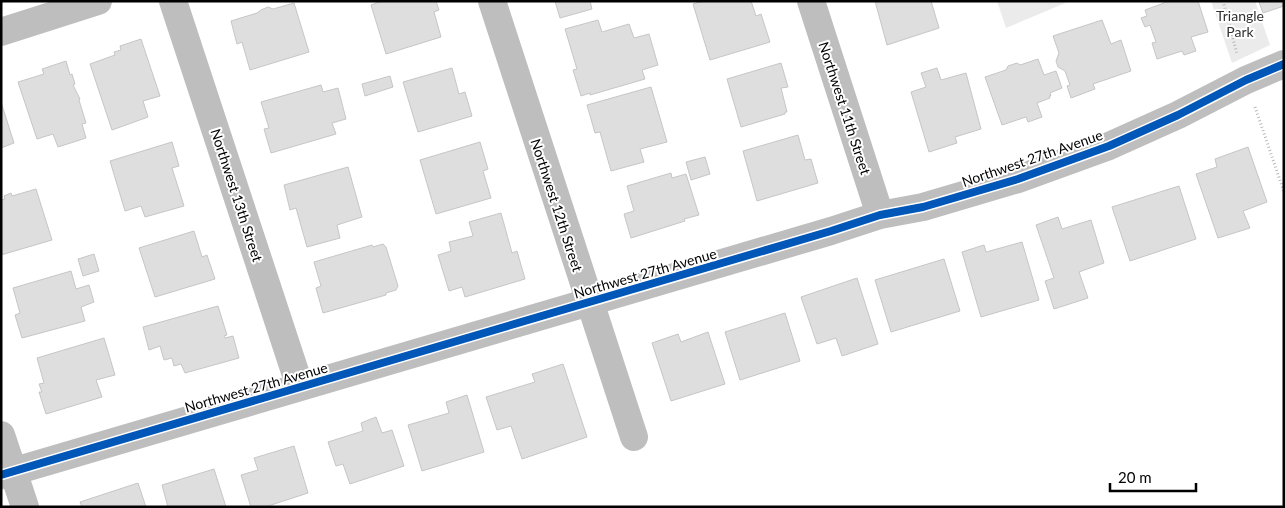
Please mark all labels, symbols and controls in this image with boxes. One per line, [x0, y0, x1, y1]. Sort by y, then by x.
park label: Triangle Park [1216, 7, 1264, 40]
street label: Northwest 11th Street [815, 39, 875, 177]
street label: Northwest 13th Street [207, 126, 267, 264]
street label: Northwest 27th Avenue [959, 126, 1105, 190]
street label: Northwest 12th Street [527, 136, 587, 274]
street label: Northwest 27th Avenue [572, 244, 718, 302]
street label: Northwest 27th Avenue [183, 358, 329, 416]
scale bar [1110, 460, 1196, 492]
text: 20 m [1118, 468, 1152, 486]

